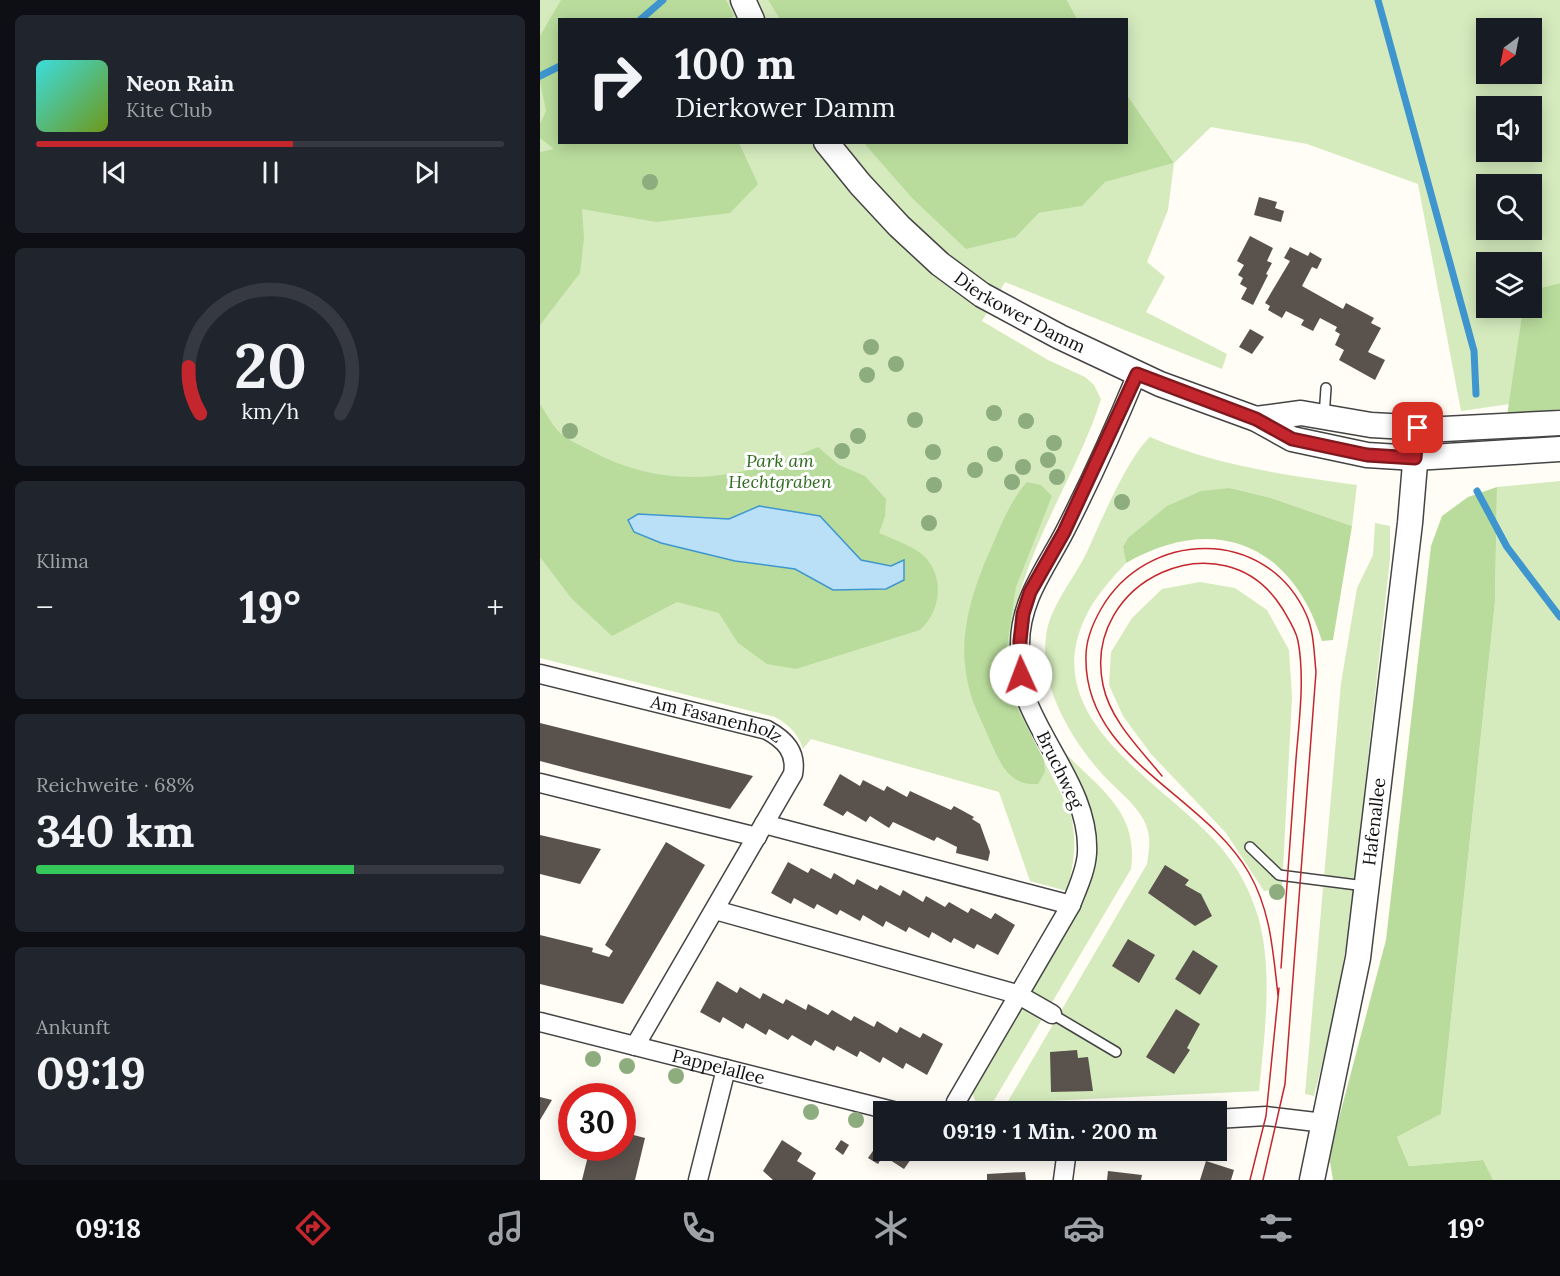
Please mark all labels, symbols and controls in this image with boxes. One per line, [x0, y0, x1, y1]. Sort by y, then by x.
north arrow [1476, 18, 1542, 84]
map controls [1476, 18, 1542, 318]
text: 100 m [675, 37, 795, 91]
icon: right [576, 42, 654, 120]
text: Neon Rain [126, 69, 234, 97]
text: Dierkower Damm [675, 90, 896, 124]
button: sound [1476, 96, 1542, 162]
text: Kite Club [126, 97, 212, 122]
icon: previous [98, 156, 131, 189]
icon: pause [254, 156, 287, 189]
icon: next [410, 156, 443, 189]
button: search [1476, 174, 1542, 240]
button: layers [1476, 252, 1542, 318]
street label: Dierkower Damm [950, 266, 1089, 358]
text: 20 [234, 325, 306, 405]
text: km/h [241, 397, 299, 425]
pin [1392, 402, 1443, 453]
icon: arrive [1401, 411, 1434, 444]
park label: Park am Hechtgraben [728, 449, 832, 493]
text: Klima [36, 548, 89, 573]
text: 19° [239, 578, 301, 635]
text: − [36, 586, 54, 628]
text: + [486, 586, 504, 628]
position arrow [989, 643, 1053, 707]
street label: Am Fasanenholz [647, 690, 787, 748]
street label: Bruchweg [1032, 727, 1090, 813]
text: Reichweite · 68% [36, 772, 194, 797]
street label: Hafenallee [1357, 776, 1390, 867]
text: 340 km [36, 802, 194, 859]
text: Ankunft [36, 1014, 110, 1039]
text: 09:19 [36, 1044, 146, 1101]
street label: Pappelallee [670, 1044, 768, 1089]
speed limit sign: 30 [558, 1083, 636, 1161]
text: 09:19 · 1 Min. · 200 m [943, 1117, 1157, 1145]
icon: directions [292, 1207, 334, 1249]
icon: music [485, 1207, 527, 1249]
icon: phone [677, 1207, 719, 1249]
icon: climate [870, 1207, 912, 1249]
icon: car [1063, 1207, 1105, 1249]
icon: filters [1255, 1207, 1297, 1249]
text: 09:18 [75, 1211, 141, 1245]
text: 19° [1448, 1211, 1485, 1245]

